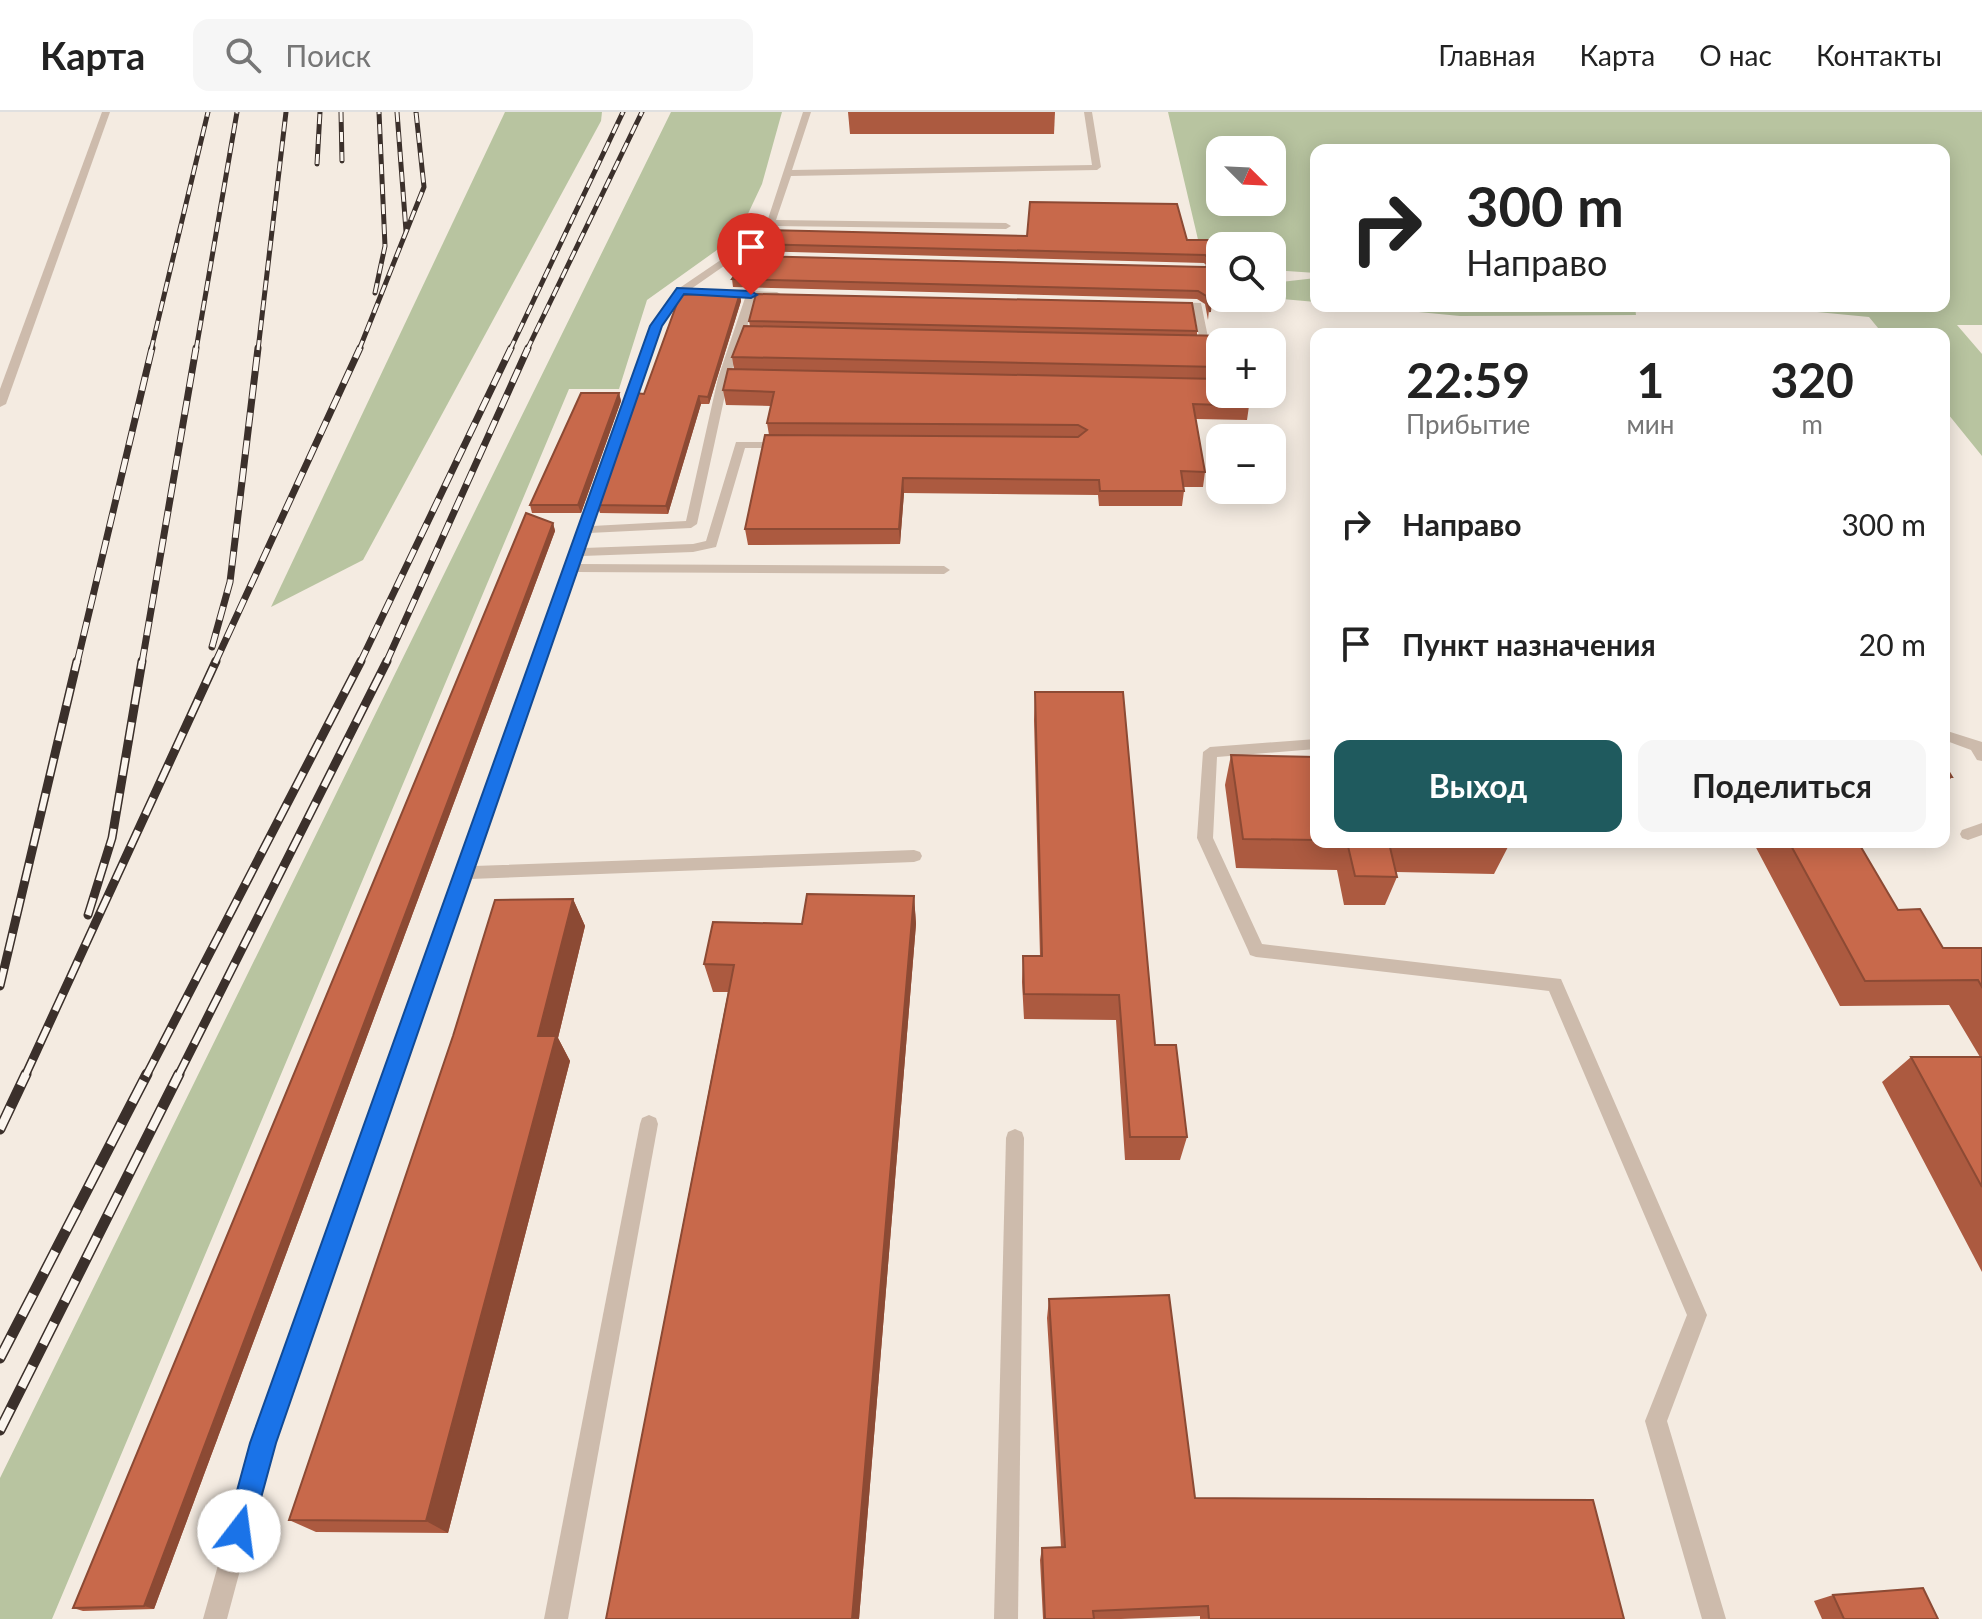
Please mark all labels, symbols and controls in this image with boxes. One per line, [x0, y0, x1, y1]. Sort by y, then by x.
search box [193, 19, 753, 91]
text: Карта [40, 32, 145, 78]
icon: search [221, 33, 265, 77]
text: Поиск [285, 37, 371, 73]
text: Главная [1438, 38, 1536, 72]
text: Карта [1580, 38, 1655, 72]
text: О нас [1699, 38, 1772, 72]
text: Контакты [1816, 38, 1942, 72]
north arrow [1206, 136, 1286, 216]
map controls [1206, 136, 1286, 504]
text: 300 m [1466, 172, 1624, 239]
icon: right [1334, 176, 1438, 280]
pin [717, 213, 785, 295]
icon: arrive [729, 225, 773, 269]
button: search [1206, 232, 1286, 312]
text: Направо [1466, 240, 1607, 284]
button: + [1206, 328, 1286, 408]
text: 22:59 [1406, 351, 1530, 408]
text: 1 [1636, 351, 1664, 408]
text: 320 [1770, 351, 1854, 408]
text: Прибытие [1406, 408, 1530, 440]
text: мин [1626, 408, 1674, 440]
text: m [1801, 408, 1823, 440]
button: − [1206, 424, 1286, 504]
icon: right [1334, 502, 1378, 546]
text: Направо [1402, 506, 1522, 542]
text: 300 m [1841, 506, 1926, 542]
icon: arrive [1334, 622, 1378, 666]
text: Пункт назначения [1402, 626, 1656, 662]
text: 20 m [1859, 626, 1926, 662]
button: Выход [1334, 740, 1622, 832]
button: Поделиться [1638, 740, 1926, 832]
position arrow [197, 1489, 281, 1573]

